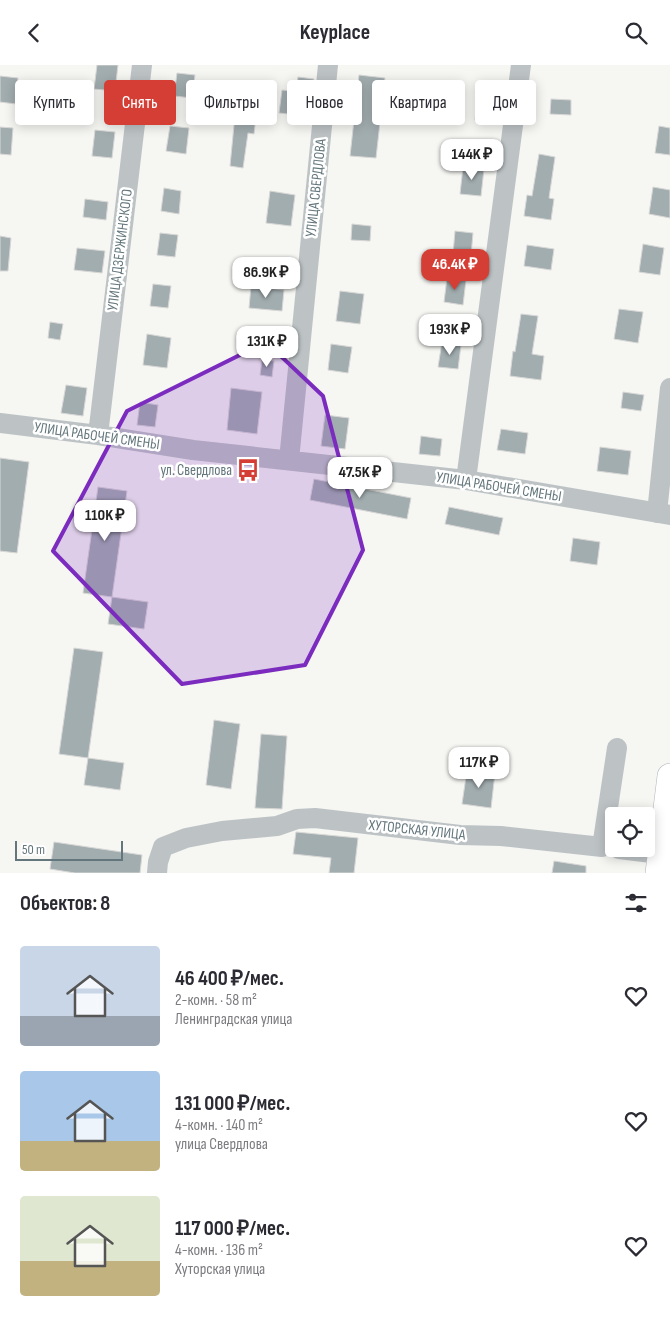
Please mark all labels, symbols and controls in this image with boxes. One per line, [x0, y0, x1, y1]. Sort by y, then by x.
icon: back [20, 19, 48, 47]
text: Keyplace [300, 19, 370, 46]
icon: search [622, 19, 650, 47]
chip: Купить [15, 80, 94, 125]
chip: Снять [104, 80, 176, 125]
chip: Фильтры [186, 80, 277, 125]
chip: Новое [287, 80, 362, 125]
chip: Квартира [372, 80, 465, 125]
chip: Дом [475, 80, 536, 125]
street label: УЛИЦА СВЕРДЛОВА [301, 137, 331, 238]
pin: 144K ₽ [431, 139, 513, 181]
text: 144K ₽ [451, 145, 493, 164]
street label: УЛИЦА ДЗЕРЖИНСКОГО [103, 188, 137, 312]
pin: 46.4K ₽ [409, 249, 501, 291]
text: 46.4K ₽ [432, 255, 478, 274]
pin: 86.9K ₽ [220, 257, 312, 299]
text: 86.9K ₽ [243, 263, 289, 282]
pin: 193K ₽ [409, 313, 491, 356]
text: 193K ₽ [430, 320, 470, 339]
pin: 131K ₽ [226, 325, 308, 368]
text: 131K ₽ [247, 332, 287, 351]
street label: УЛИЦА РАБОЧЕЙ СМЕНЫ [33, 418, 161, 454]
bus stop icon: ул. Свердлова [235, 457, 261, 483]
pin: 47.5K ₽ [314, 457, 406, 499]
place label: ул. Свердлова [160, 461, 232, 480]
text: 47.5K ₽ [338, 463, 382, 482]
street label: УЛИЦА РАБОЧЕЙ СМЕНЫ [435, 468, 563, 506]
pin: 110K ₽ [64, 499, 146, 542]
text: 110K ₽ [85, 506, 125, 525]
pin: 117K ₽ [438, 747, 520, 789]
text: 117K ₽ [459, 753, 499, 772]
map controls [605, 807, 655, 857]
button: locate [605, 807, 655, 857]
street label: ХУТОРСКАЯ УЛИЦА [367, 815, 467, 845]
scale bar [15, 838, 122, 861]
text: 50 m [22, 841, 45, 858]
icon: filters [622, 889, 650, 917]
text: Объектов: 8 [20, 891, 110, 916]
icon: home [60, 966, 120, 1026]
text: 46 400 ₽/мес. [175, 966, 284, 991]
icon: heart [622, 982, 650, 1010]
text: 2-комн. · 58 m² [175, 991, 257, 1010]
text: Ленинградская улица [175, 1010, 292, 1029]
icon: home [60, 1091, 120, 1151]
text: 131 000 ₽/мес. [175, 1091, 290, 1116]
icon: heart [622, 1107, 650, 1135]
text: 4-комн. · 140 m² [175, 1116, 263, 1135]
text: улица Свердлова [175, 1135, 268, 1154]
icon: home [60, 1216, 120, 1276]
text: 117 000 ₽/мес. [175, 1216, 290, 1241]
icon: heart [622, 1232, 650, 1260]
text: 4-комн. · 136 m² [175, 1241, 263, 1260]
text: Хуторская улица [175, 1260, 265, 1279]

